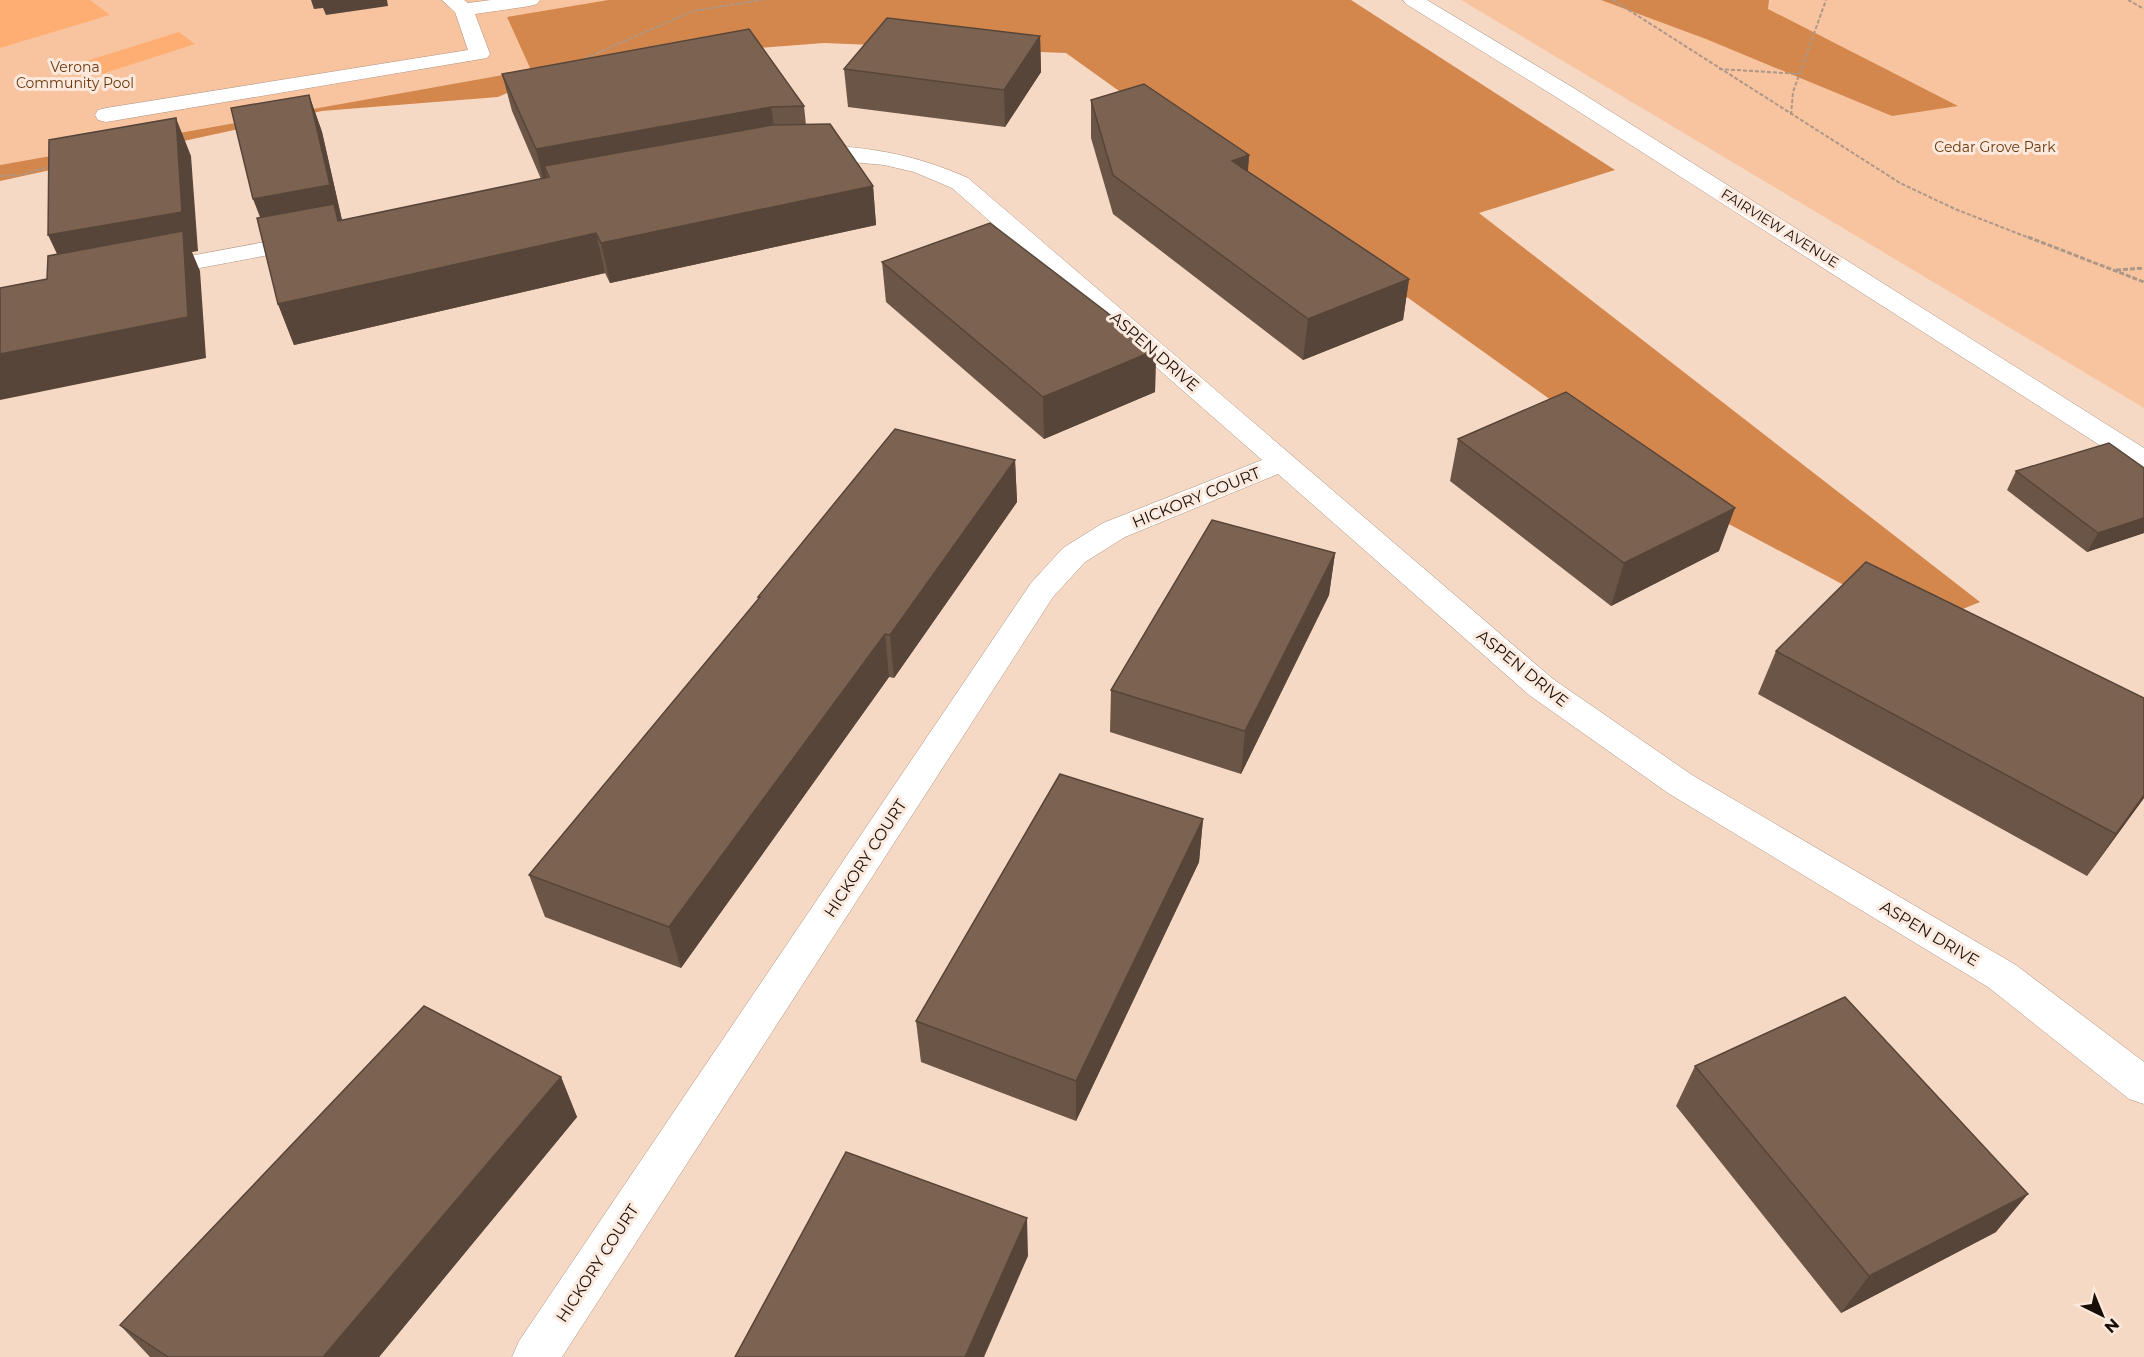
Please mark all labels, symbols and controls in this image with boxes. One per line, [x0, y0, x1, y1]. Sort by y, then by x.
park label: Verona Community Pool [16, 58, 134, 92]
park label: Cedar Grove Park [1934, 138, 2056, 156]
street label: FAIRVIEW AVENUE [1718, 185, 1842, 271]
street label: ASPEN DRIVE [1106, 308, 1203, 395]
street label: HICKORY COURT [1129, 463, 1264, 532]
street label: ASPEN DRIVE [1473, 626, 1572, 711]
street label: HICKORY COURT [820, 795, 911, 921]
street label: ASPEN DRIVE [1877, 897, 1982, 970]
street label: HICKORY COURT [552, 1200, 643, 1326]
north arrow [2072, 1285, 2132, 1345]
text: N [2101, 1314, 2123, 1337]

